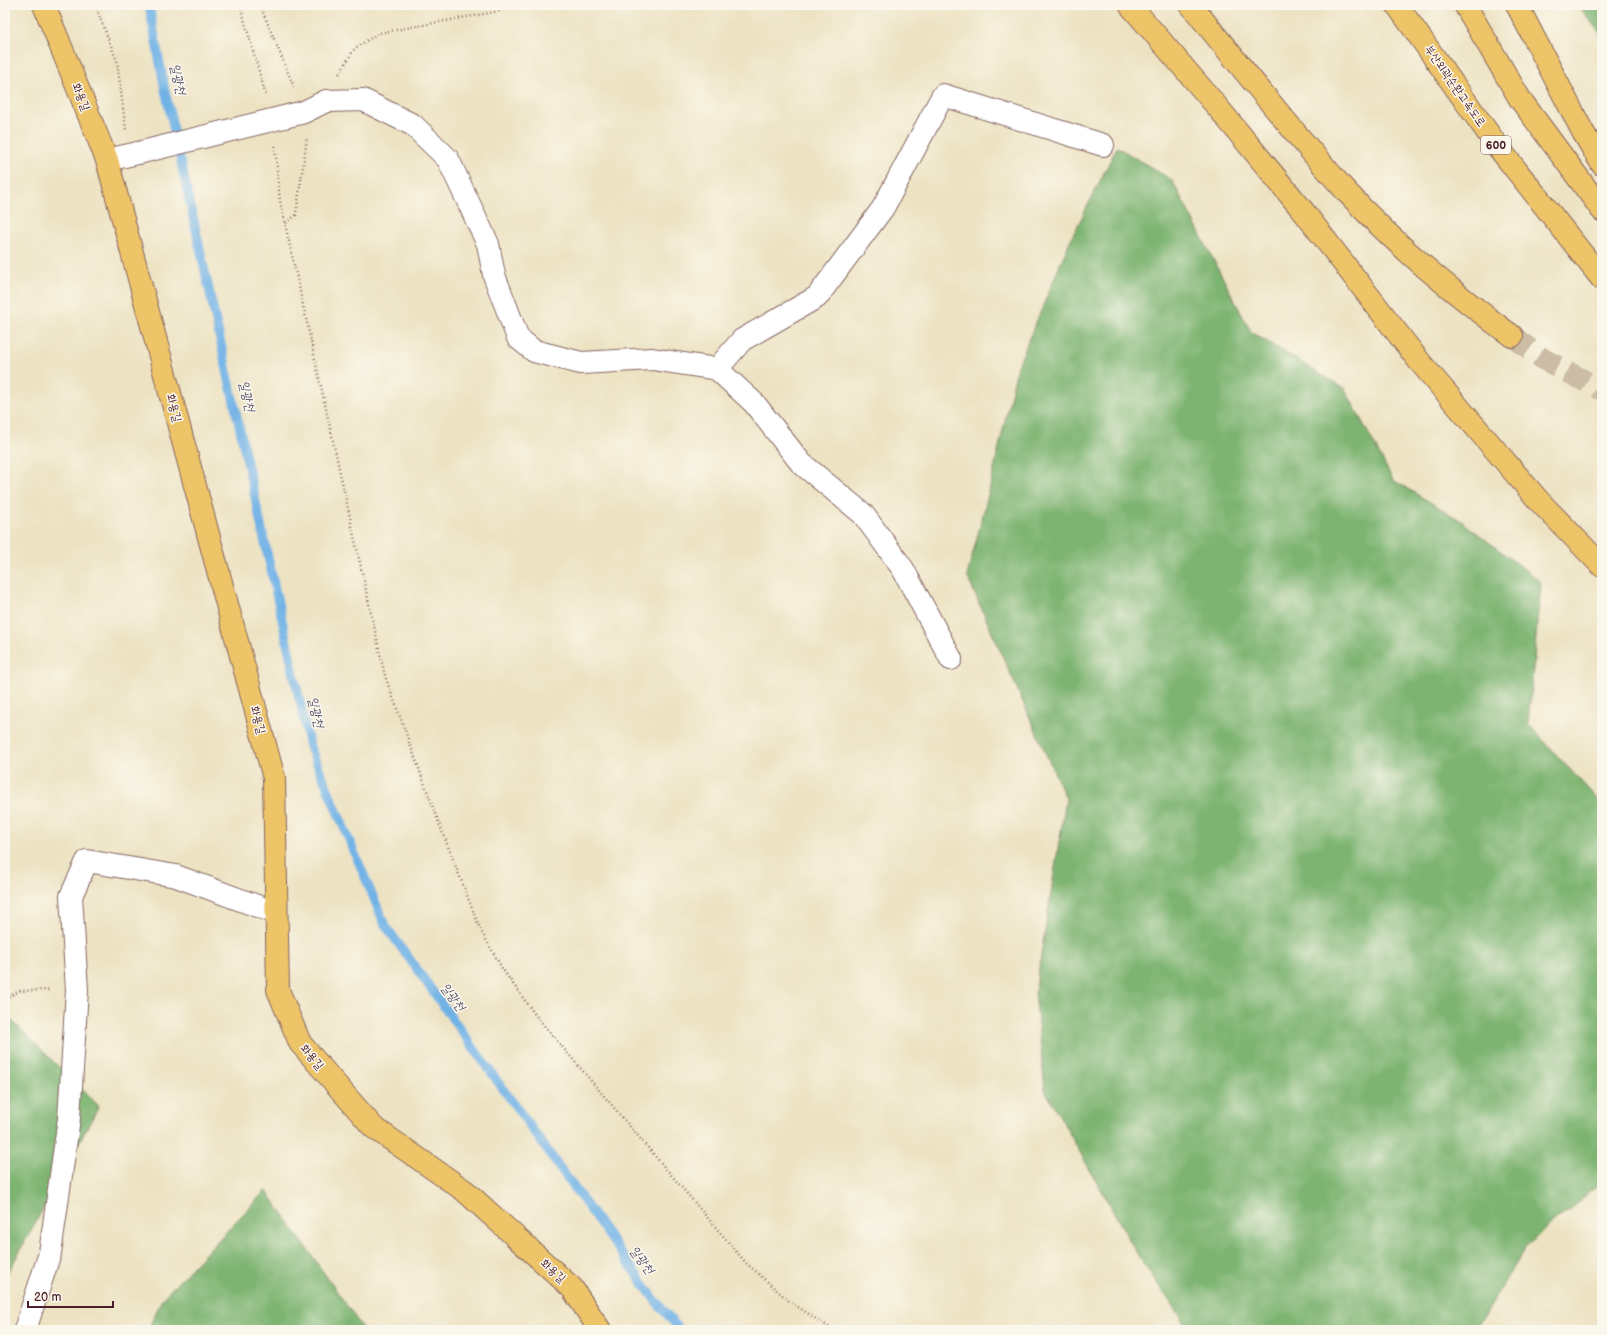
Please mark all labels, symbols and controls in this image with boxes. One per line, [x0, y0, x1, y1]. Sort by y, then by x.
street label: 부산외곽순환고속도로 [1421, 42, 1489, 130]
water label: 일광천 [167, 62, 189, 98]
street label: 화용길 [69, 81, 94, 114]
road number: 600 [1481, 136, 1511, 154]
water label: 일광천 [236, 379, 258, 415]
street label: 화용길 [163, 392, 185, 424]
water label: 일광천 [305, 695, 327, 731]
street label: 화용길 [247, 704, 269, 736]
water label: 일광천 [437, 980, 470, 1016]
street label: 화용길 [297, 1041, 327, 1073]
water label: 일광천 [626, 1243, 659, 1279]
street label: 화용길 [537, 1256, 569, 1286]
scale bar [28, 1283, 113, 1309]
text: 20 m [34, 1290, 61, 1305]

